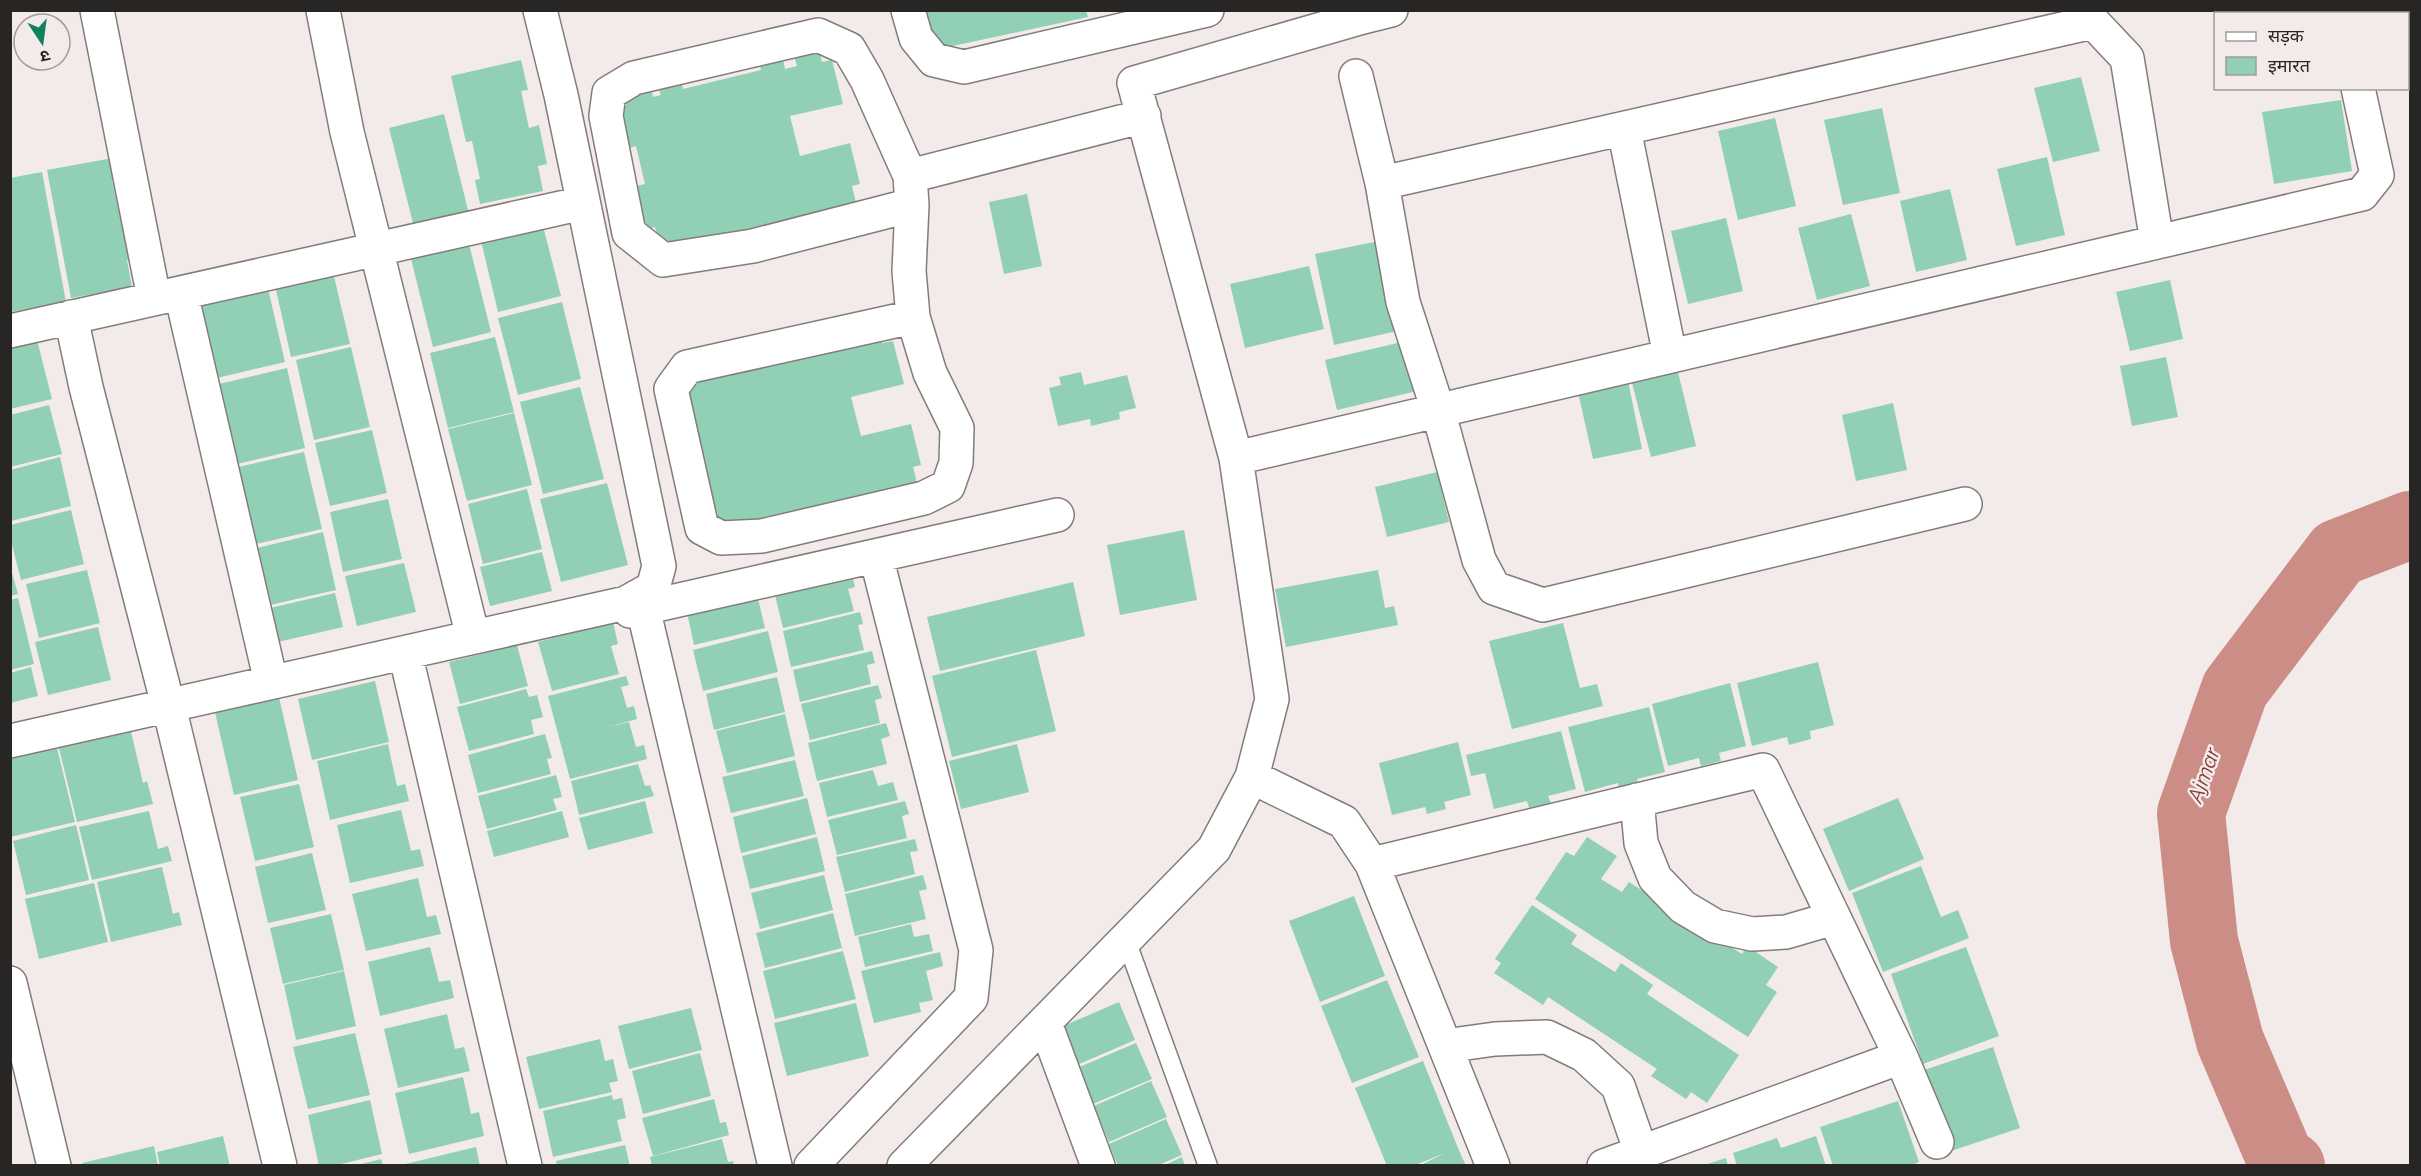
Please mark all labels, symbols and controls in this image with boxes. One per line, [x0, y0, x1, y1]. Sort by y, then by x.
north arrow [12, 12, 72, 72]
legend [2214, 12, 2409, 90]
text: सड़क [2268, 25, 2305, 46]
text: उ [38, 46, 52, 67]
text: इमारत [2268, 55, 2311, 76]
water label: Ajmar [2182, 743, 2225, 807]

